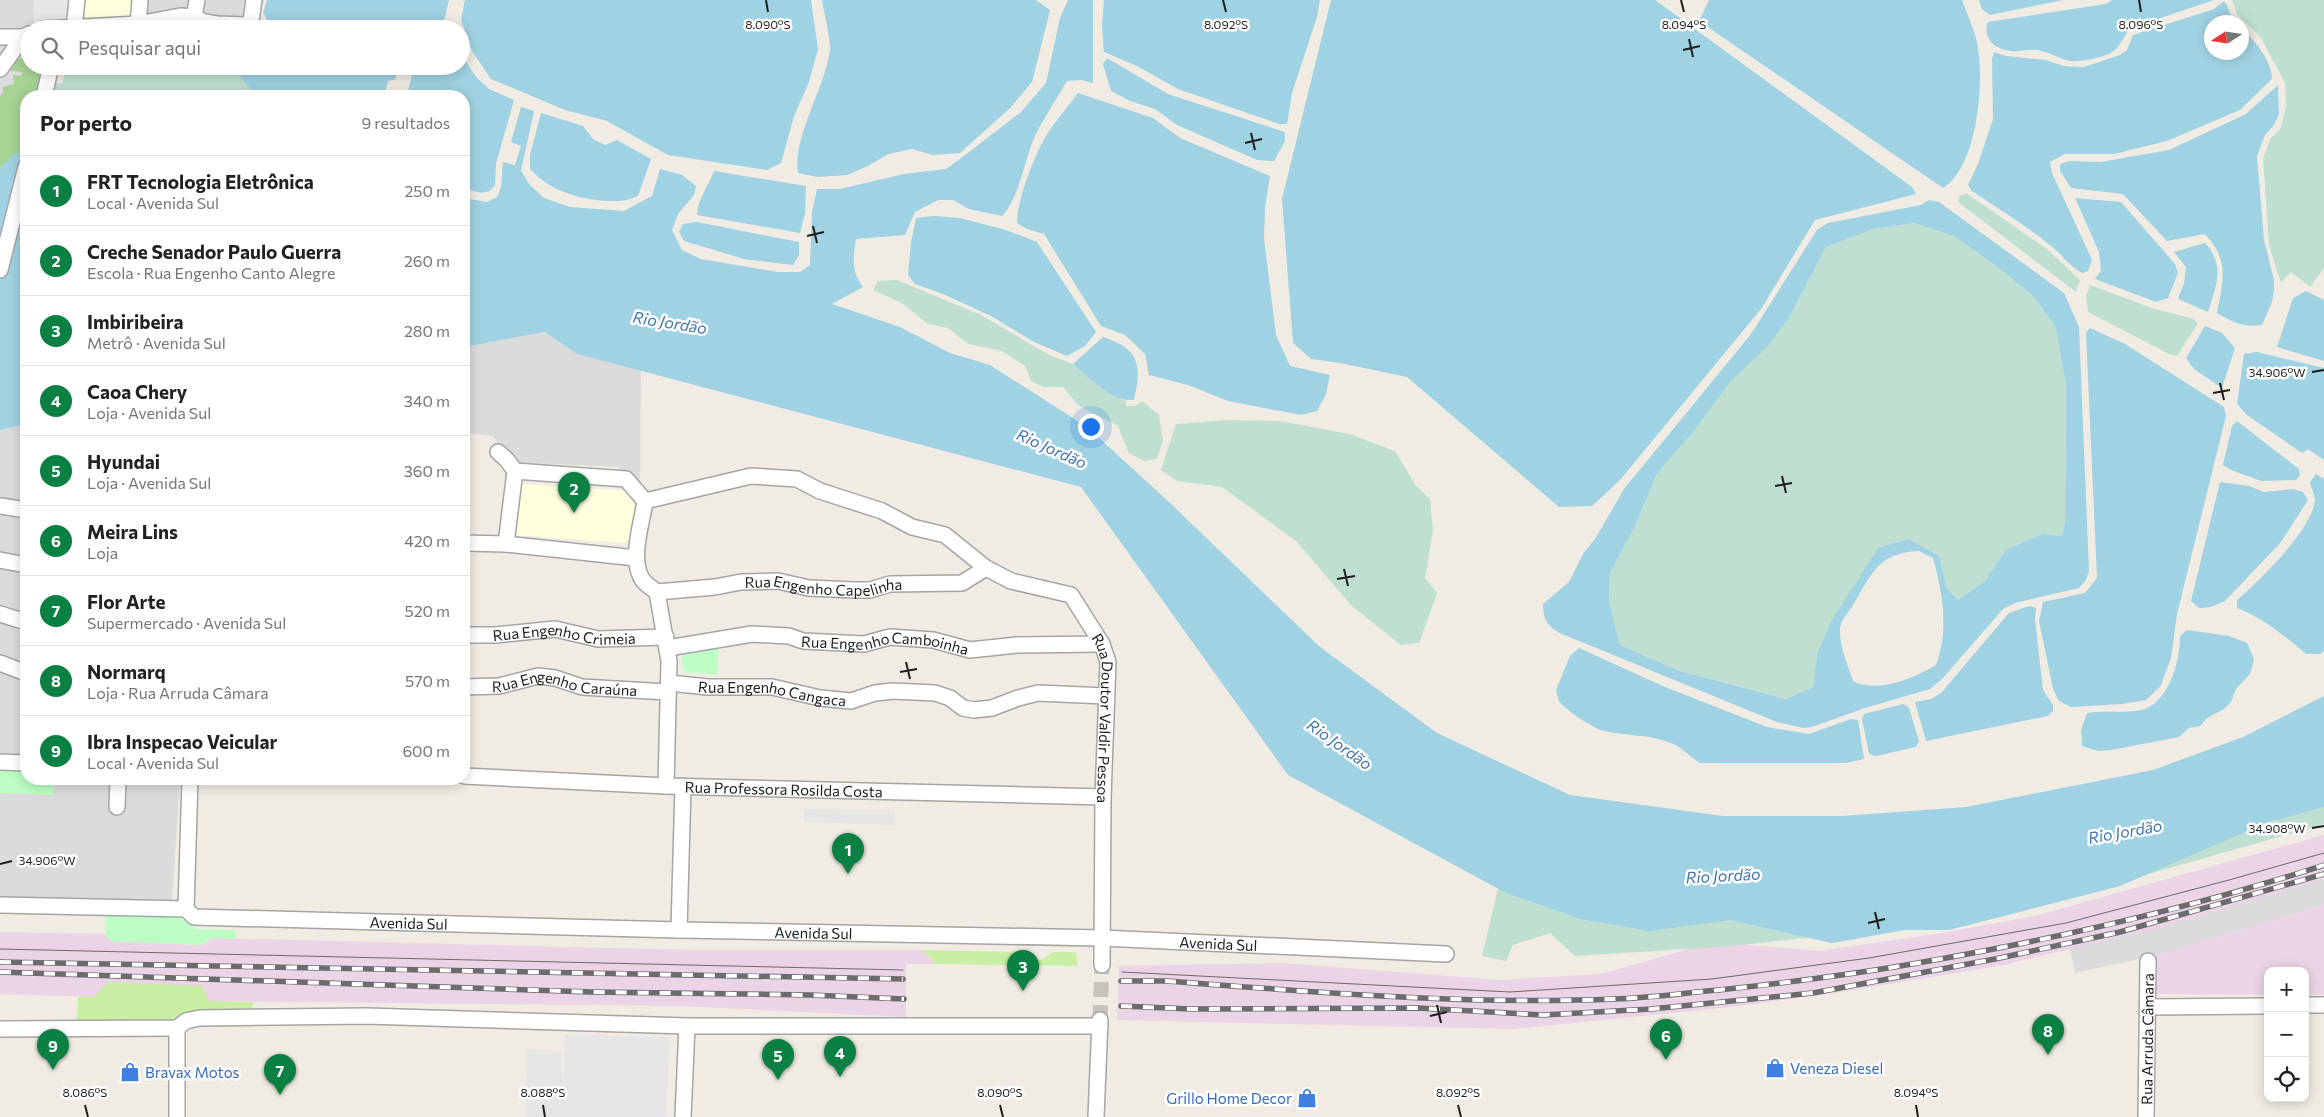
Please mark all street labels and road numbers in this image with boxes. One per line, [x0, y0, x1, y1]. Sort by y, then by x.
street label: Rua Engenho Capelinha [744, 571, 902, 599]
street label: Rua Engenho Crimeia [492, 620, 636, 648]
street label: Rua Engenho Camboinha [801, 628, 971, 658]
street label: Rua Doutor Valdir Pessoa [1088, 630, 1117, 803]
street label: Rua Engenho Caraúna [492, 667, 638, 699]
street label: Rua Engenho Cangaca [697, 677, 847, 709]
street label: Rua Professora Rosilda Costa [685, 777, 883, 800]
street label: Avenida Sul [369, 913, 448, 933]
street label: Avenida Sul [774, 923, 853, 942]
street label: Avenida Sul [1179, 933, 1258, 954]
street label: Rua Arruda Câmara [2137, 973, 2157, 1105]

